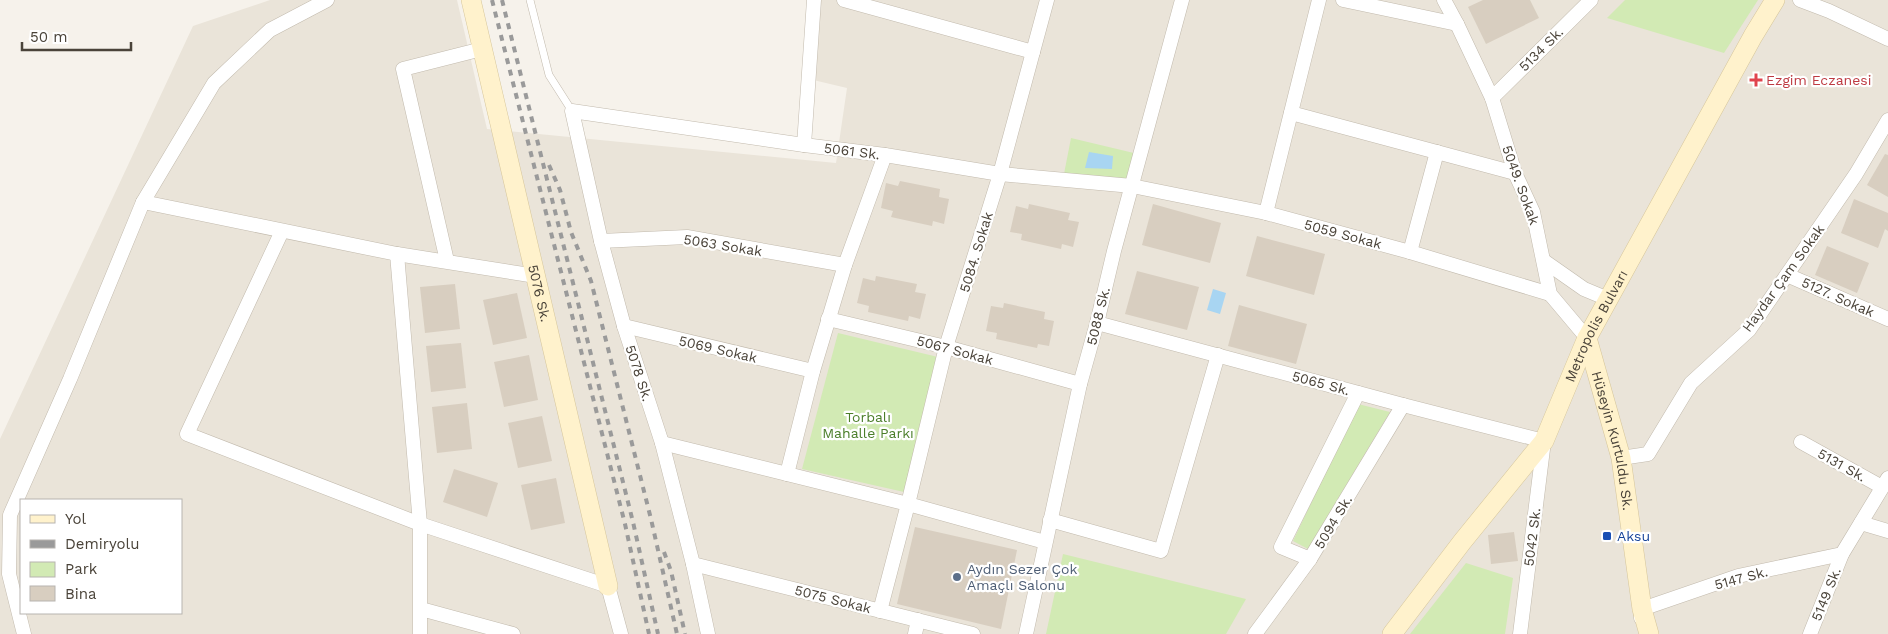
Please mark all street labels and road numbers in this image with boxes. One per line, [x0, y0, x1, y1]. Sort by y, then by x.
street label: 5134 Sk. [1516, 24, 1566, 74]
street label: 5061 Sk. [823, 140, 881, 162]
street label: 5049. Sokak [1499, 143, 1543, 227]
street label: 5084. Sokak [956, 210, 996, 294]
street label: 5059 Sokak [1303, 216, 1384, 252]
street label: Haydar Çam Sokak [1739, 221, 1827, 335]
street label: 5063 Sokak [683, 231, 763, 259]
street label: 5076 Sk. [525, 263, 554, 323]
street label: Metropolis Bulvarı [1562, 267, 1631, 384]
street label: 5127. Sokak [1799, 274, 1877, 320]
street label: 5088 Sk. [1083, 285, 1113, 347]
street label: 5069 Sokak [677, 332, 759, 366]
street label: 5067 Sokak [915, 332, 995, 368]
street label: 5078 Sk. [622, 343, 656, 403]
street label: 5065 Sk. [1290, 368, 1352, 398]
street label: Hüseyin Kurtuldu Sk. [1589, 369, 1636, 511]
street label: 5131 Sk. [1815, 445, 1869, 485]
street label: 5094 Sk. [1311, 492, 1355, 552]
street label: 5042 Sk. [1520, 507, 1544, 567]
street label: 5147 Sk. [1713, 563, 1769, 593]
street label: 5149 Sk. [1808, 565, 1844, 623]
street label: 5075 Sokak [793, 582, 873, 616]

